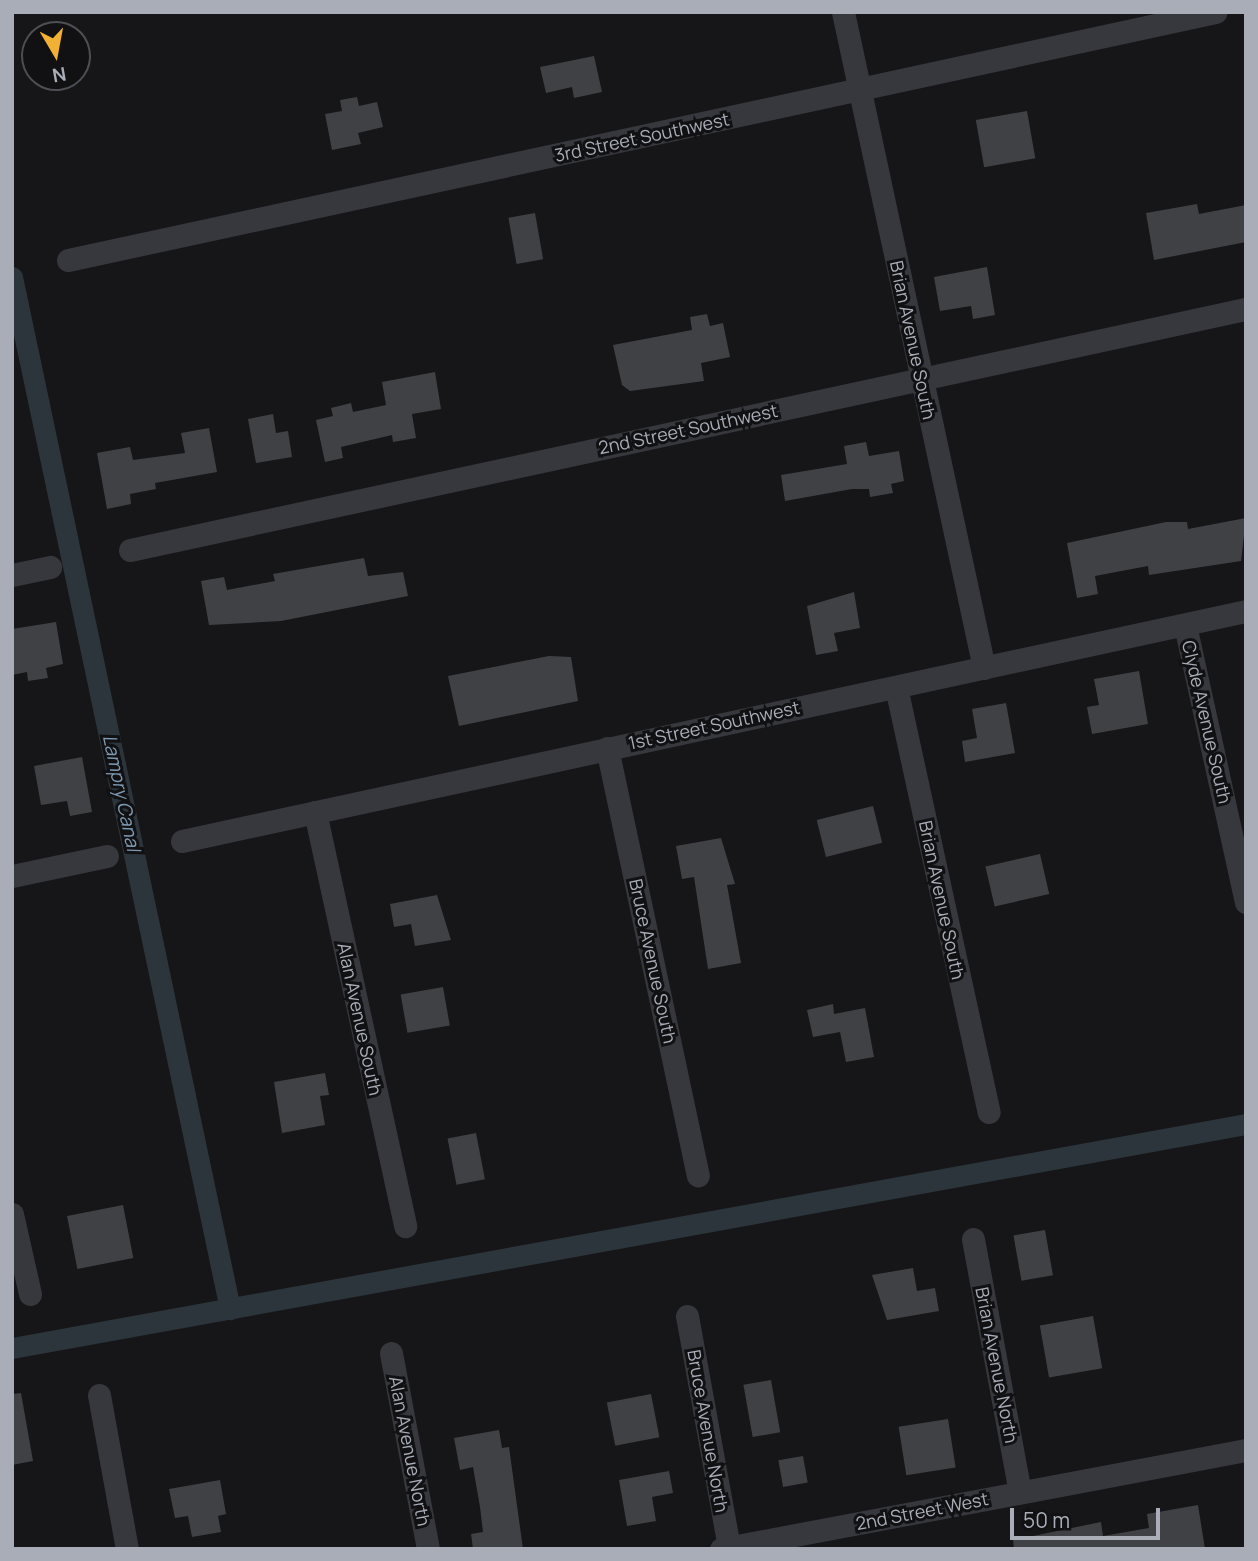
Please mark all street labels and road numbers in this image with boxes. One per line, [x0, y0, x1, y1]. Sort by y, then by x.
street label: 3rd Street Southwest [553, 108, 731, 166]
street label: Brian Avenue South [886, 259, 940, 421]
street label: 2nd Street Southwest [596, 399, 780, 459]
street label: Clyde Avenue South [1178, 638, 1236, 806]
street label: 1st Street Southwest [626, 696, 802, 754]
street label: Brian Avenue South [915, 819, 969, 981]
street label: Bruce Avenue South [625, 877, 681, 1045]
street label: Alan Avenue South [333, 941, 387, 1097]
street label: Brian Avenue North [971, 1285, 1023, 1445]
street label: Bruce Avenue North [683, 1348, 733, 1514]
street label: Alan Avenue North [385, 1374, 435, 1528]
street label: 2nd Street West [854, 1488, 990, 1534]

